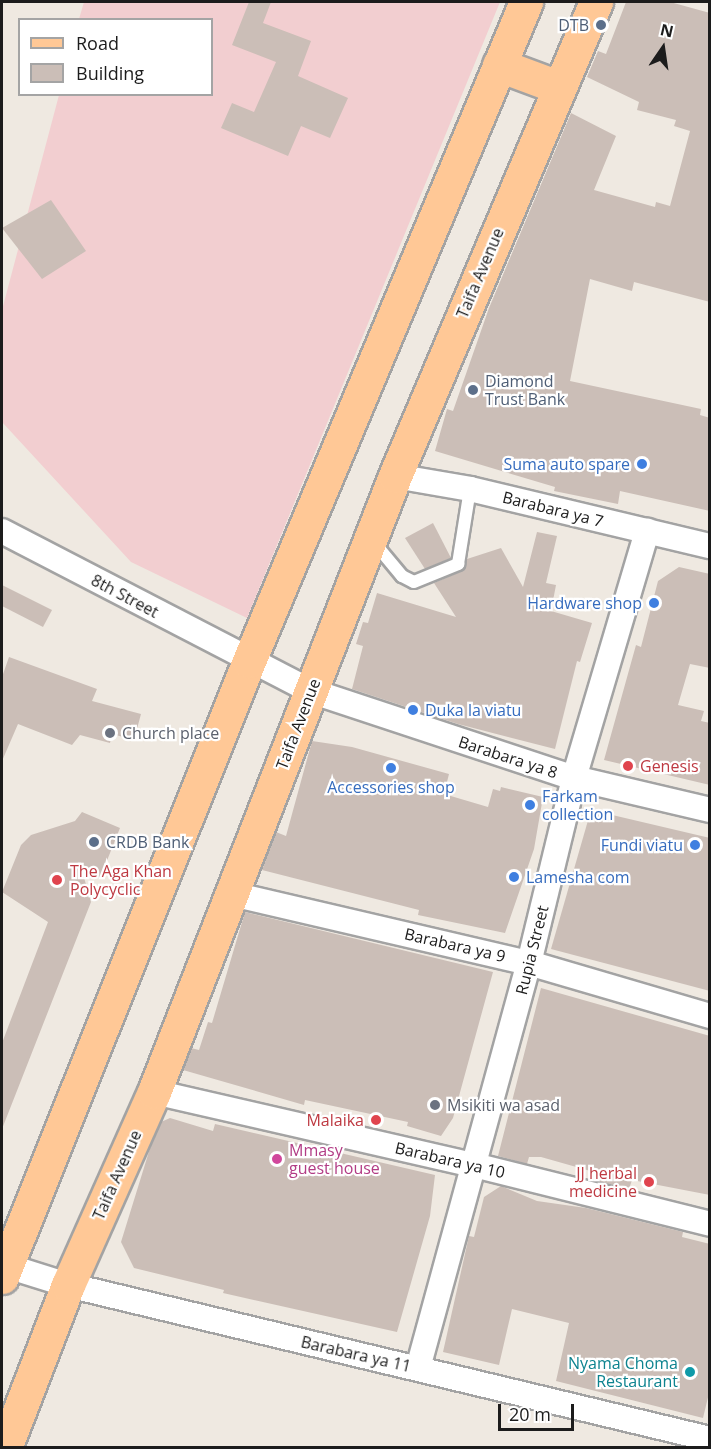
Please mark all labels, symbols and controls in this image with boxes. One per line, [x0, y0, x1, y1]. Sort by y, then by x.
place label: DTB [558, 15, 589, 35]
legend [18, 18, 213, 96]
marker: DTB [594, 18, 608, 32]
north arrow [633, 18, 693, 78]
text: N [658, 18, 676, 43]
text: Road [76, 31, 119, 55]
text: Building [76, 61, 144, 85]
street label: Taifa Avenue [452, 225, 508, 321]
place label: Diamond Trust Bank [485, 371, 565, 409]
marker: Diamond Trust Bank [466, 383, 480, 397]
place label: Suma auto spare [504, 454, 630, 474]
marker: Suma auto spare [635, 457, 649, 471]
street label: Barabara ya 7 [501, 487, 605, 531]
street label: 8th Street [88, 570, 162, 622]
place label: Hardware shop [527, 593, 642, 613]
marker: Hardware shop [647, 596, 661, 610]
street label: Taifa Avenue [272, 676, 324, 772]
place label: Duka la viatu [425, 700, 521, 720]
marker: Duka la viatu [406, 703, 420, 717]
place label: Church place [122, 723, 219, 743]
marker: Church place [103, 726, 117, 740]
street label: Barabara ya 8 [456, 732, 560, 782]
place label: Genesis [640, 756, 699, 776]
marker: Genesis [621, 759, 635, 773]
marker: Accessories shop [384, 761, 398, 775]
place label: Accessories shop [327, 777, 455, 797]
place label: Farkam collection [542, 786, 613, 824]
marker: Farkam collection [523, 798, 537, 812]
place label: CRDB Bank [106, 832, 190, 852]
marker: CRDB Bank [87, 835, 101, 849]
place label: Fundi viatu [601, 835, 683, 855]
marker: Fundi viatu [688, 838, 702, 852]
place label: The Aga Khan Polycyclic [70, 861, 172, 899]
place label: Lamesha com [526, 867, 630, 887]
marker: Lamesha com [507, 870, 521, 884]
marker: The Aga Khan Polycyclic [48, 871, 66, 889]
street label: Rupia Street [512, 903, 552, 997]
street label: Barabara ya 9 [403, 924, 507, 966]
place label: Msikiti wa asad [447, 1095, 560, 1115]
marker: Msikiti wa asad [428, 1098, 442, 1112]
place label: Malaika [306, 1110, 364, 1130]
marker: Malaika [369, 1113, 383, 1127]
street label: Taifa Avenue [89, 1127, 145, 1223]
street label: Barabara ya 10 [393, 1138, 507, 1182]
place label: Mmasy guest house [289, 1140, 380, 1178]
marker: Mmasy guest house [270, 1152, 284, 1166]
place label: JJ herbal medicine [569, 1163, 637, 1201]
marker: JJ herbal medicine [642, 1175, 656, 1189]
street label: Barabara ya 11 [299, 1332, 413, 1376]
place label: Nyama Choma Restaurant [568, 1353, 678, 1391]
marker: Nyama Choma Restaurant [683, 1365, 697, 1379]
scale bar [501, 1392, 578, 1430]
text: 20 m [509, 1402, 551, 1426]

